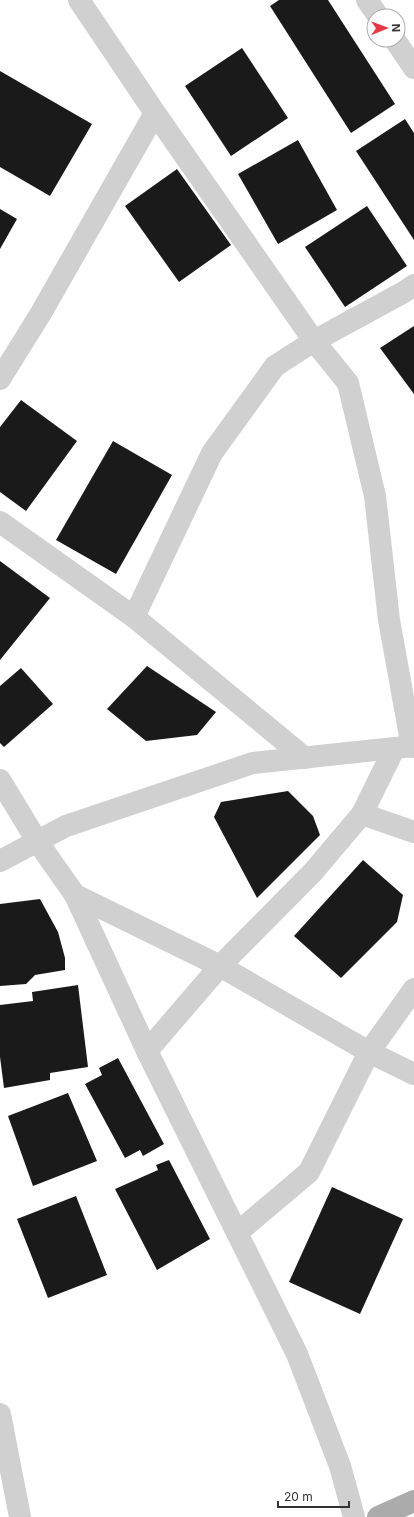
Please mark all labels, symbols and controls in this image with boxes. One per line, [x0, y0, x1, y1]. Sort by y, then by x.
north arrow [366, 8, 406, 48]
text: N [389, 24, 403, 32]
scale bar [278, 1483, 349, 1509]
text: 20 m [284, 1489, 313, 1504]

